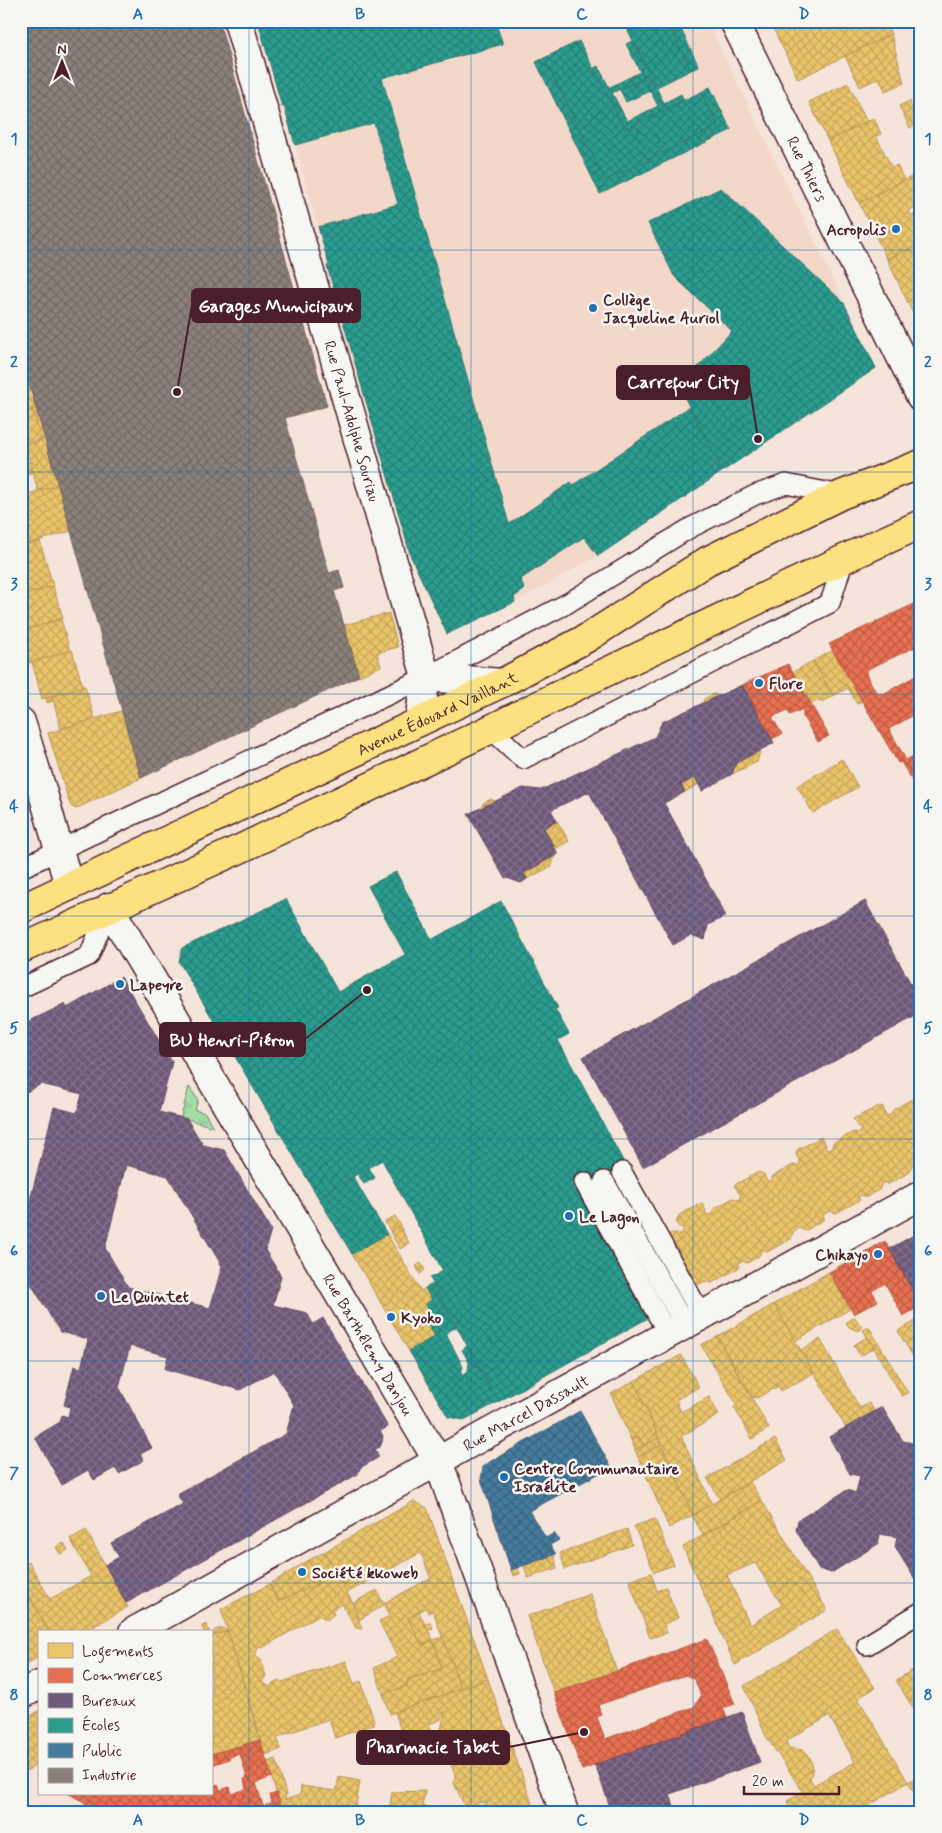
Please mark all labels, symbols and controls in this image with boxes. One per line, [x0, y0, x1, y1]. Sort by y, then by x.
text: A [133, 4, 143, 25]
text: B [355, 4, 365, 25]
text: C [576, 4, 588, 25]
text: D [798, 4, 810, 25]
north arrow [38, 38, 88, 88]
text: N [57, 41, 67, 59]
text: 1 [10, 129, 18, 150]
text: 1 [924, 129, 932, 150]
street label: Rue Thiers [781, 133, 831, 206]
place label: Acropolis [827, 220, 887, 241]
marker: Acropolis [890, 223, 902, 235]
callout: Garages Municipaux [192, 289, 360, 322]
place label: Collège Jacqueline Auriol [603, 290, 719, 329]
text: Garages Municipaux [199, 295, 354, 321]
marker: Collège Jacqueline Auriol [587, 302, 599, 314]
street label: Rue Paul-Adolphe Souriau [318, 338, 384, 504]
text: 2 [10, 352, 18, 373]
text: 2 [924, 352, 932, 373]
callout: Carrefour City [617, 366, 749, 399]
text: Carrefour City [627, 371, 739, 397]
text: 3 [10, 574, 18, 595]
text: 3 [924, 574, 932, 595]
street label: Avenue Édouard Vaillant [354, 667, 522, 762]
place label: Flore [769, 674, 803, 695]
marker: Flore [753, 677, 765, 689]
text: 4 [9, 796, 19, 817]
text: 4 [923, 796, 933, 817]
place label: Lapeyre [130, 975, 183, 996]
marker: Lapeyre [114, 978, 126, 990]
text: 5 [9, 1018, 19, 1039]
text: 5 [923, 1018, 933, 1039]
callout: BU Henri-Piéron [160, 1023, 305, 1056]
text: BU Henri-Piéron [169, 1029, 295, 1053]
place label: Le Lagon [579, 1207, 640, 1230]
marker: Le Lagon [563, 1210, 575, 1222]
text: 6 [10, 1241, 18, 1262]
text: 6 [924, 1241, 932, 1262]
place label: Chikayo [815, 1245, 868, 1266]
marker: Chikayo [872, 1248, 884, 1260]
street label: Rue Barthélemy Danjou [317, 1270, 418, 1421]
place label: Le Quintet [111, 1287, 189, 1308]
marker: Le Quintet [95, 1290, 107, 1302]
place label: Kyoko [401, 1308, 442, 1329]
marker: Kyoko [385, 1311, 397, 1323]
street label: Rue Marcel Dassault [460, 1370, 594, 1457]
place label: Centre Communautaire Israélite [514, 1459, 679, 1498]
text: 7 [9, 1463, 19, 1484]
text: 7 [923, 1463, 933, 1484]
marker: Centre Communautaire Israélite [498, 1471, 510, 1483]
place label: Société kkoweb [312, 1563, 418, 1584]
marker: Société kkoweb [296, 1566, 308, 1578]
legend [38, 1630, 212, 1796]
text: Logements [82, 1642, 154, 1663]
text: Commerces [82, 1666, 162, 1686]
text: 8 [9, 1685, 19, 1706]
text: 8 [923, 1685, 933, 1706]
text: Bureaux [82, 1692, 136, 1712]
text: Écoles [82, 1715, 120, 1736]
callout: Pharmacie Tabet [357, 1731, 509, 1764]
text: Pharmacie Tabet [366, 1736, 501, 1760]
text: Public [82, 1742, 122, 1762]
scale bar [744, 1763, 840, 1795]
text: Industrie [82, 1766, 137, 1786]
text: 20 m [752, 1772, 784, 1792]
text: A [133, 1810, 143, 1831]
text: B [355, 1810, 365, 1831]
text: C [576, 1810, 588, 1831]
text: D [798, 1810, 810, 1831]

